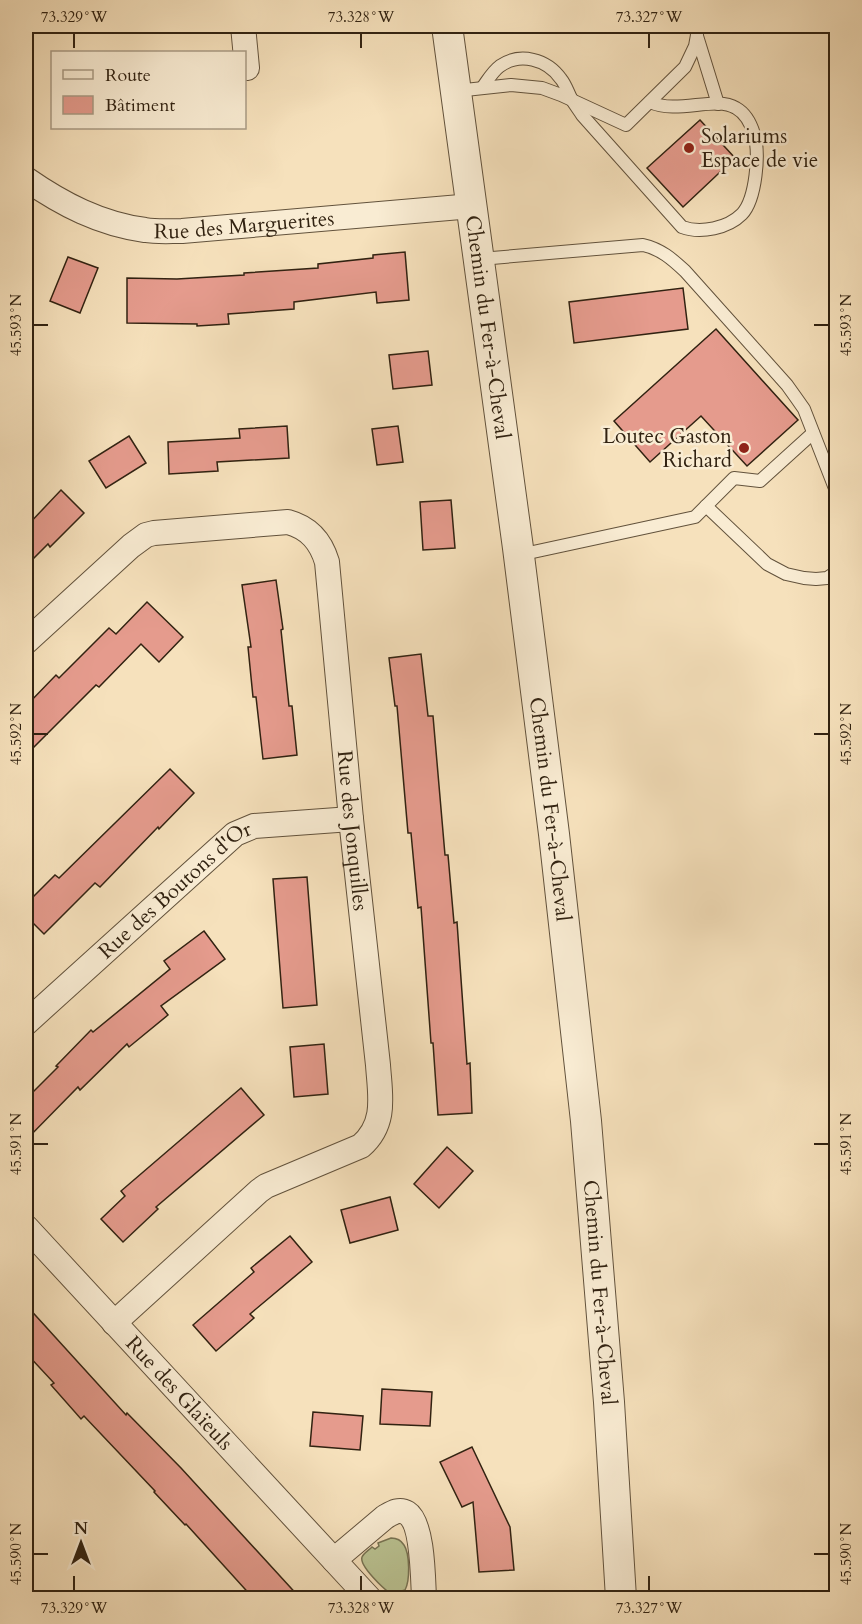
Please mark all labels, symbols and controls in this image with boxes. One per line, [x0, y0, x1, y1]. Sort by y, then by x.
text: 73.329°W [41, 7, 108, 27]
text: 73.328°W [328, 7, 395, 27]
text: 73.327°W [616, 7, 683, 27]
legend [51, 51, 246, 129]
text: Route [105, 63, 151, 88]
text: Bâtiment [105, 93, 175, 118]
place label: Solariums Espace de vie [701, 122, 818, 175]
marker: Solariums Espace de vie [682, 141, 696, 155]
street label: Rue des Marguerites [154, 203, 335, 246]
street label: Chemin du Fer-à-Cheval [458, 213, 518, 441]
text: 45.593°N [6, 293, 26, 356]
text: 45.593°N [836, 293, 856, 356]
place label: Loutec Gaston Richard [602, 422, 732, 475]
marker: Loutec Gaston Richard [737, 441, 751, 455]
street label: Chemin du Fer-à-Cheval [522, 695, 578, 923]
text: 45.592°N [6, 702, 26, 765]
text: 45.592°N [836, 702, 856, 765]
street label: Rue des Jonquilles [330, 749, 375, 912]
street label: Rue des Boutons d'Or [92, 814, 256, 965]
text: 45.591°N [6, 1112, 26, 1175]
text: 45.591°N [836, 1112, 856, 1175]
street label: Chemin du Fer-à-Cheval [576, 1179, 624, 1406]
street label: Rue des Glaïeuls [119, 1329, 240, 1456]
north arrow [51, 1513, 111, 1573]
text: N [74, 1518, 88, 1540]
text: 45.590°N [6, 1522, 26, 1585]
text: 45.590°N [836, 1522, 856, 1585]
text: 73.329°W [41, 1598, 108, 1618]
text: 73.328°W [328, 1598, 395, 1618]
text: 73.327°W [616, 1598, 683, 1618]

